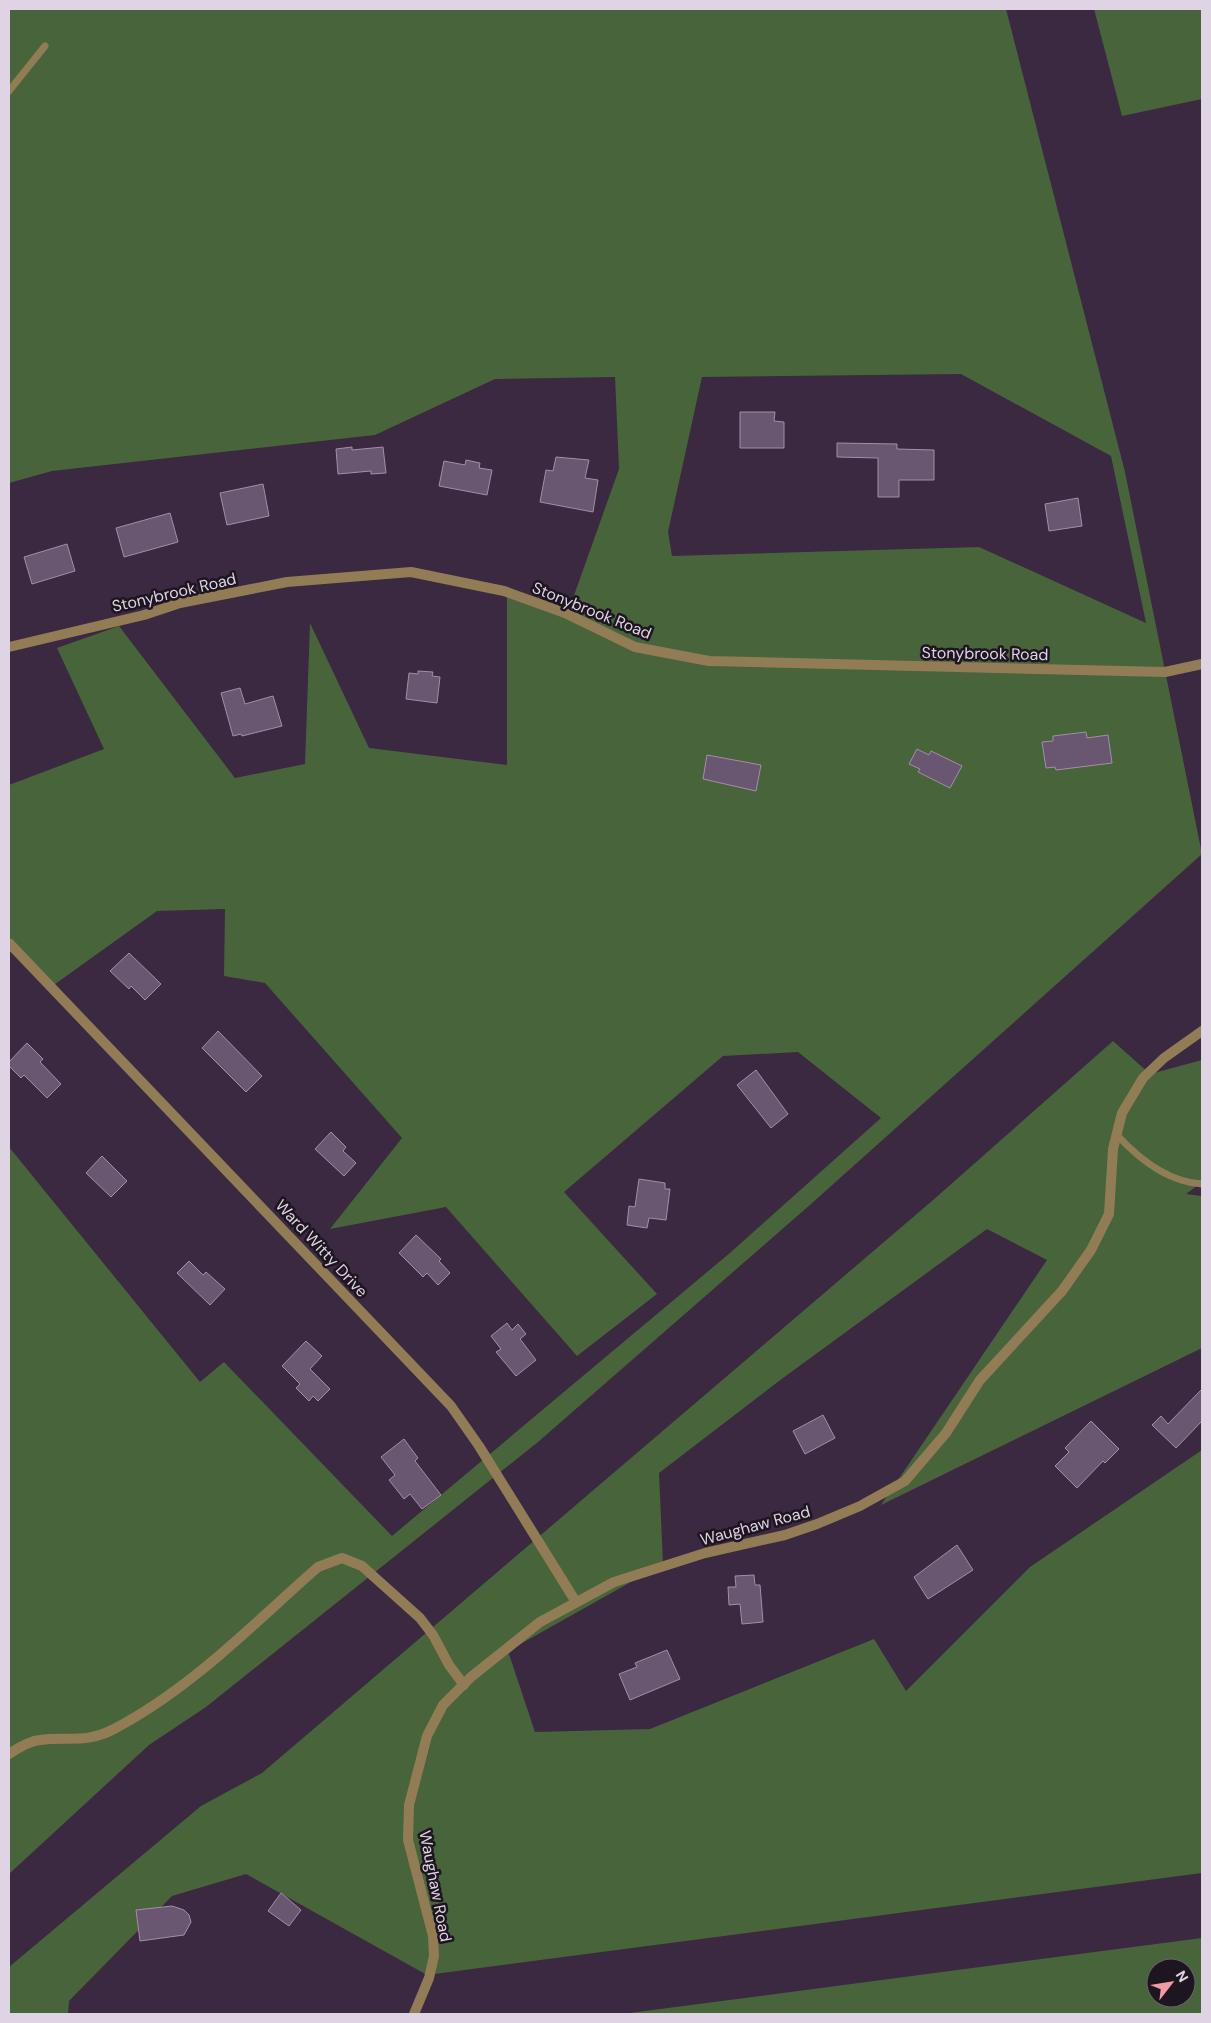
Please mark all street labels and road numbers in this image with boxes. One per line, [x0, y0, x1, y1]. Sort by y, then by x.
street label: Stonybrook Road [110, 568, 238, 617]
street label: Stonybrook Road [529, 577, 655, 644]
street label: Stonybrook Road [921, 642, 1049, 665]
street label: Ward Witty Drive [271, 1195, 372, 1302]
street label: Waughaw Road [698, 1501, 812, 1550]
street label: Waughaw Road [414, 1829, 457, 1944]

